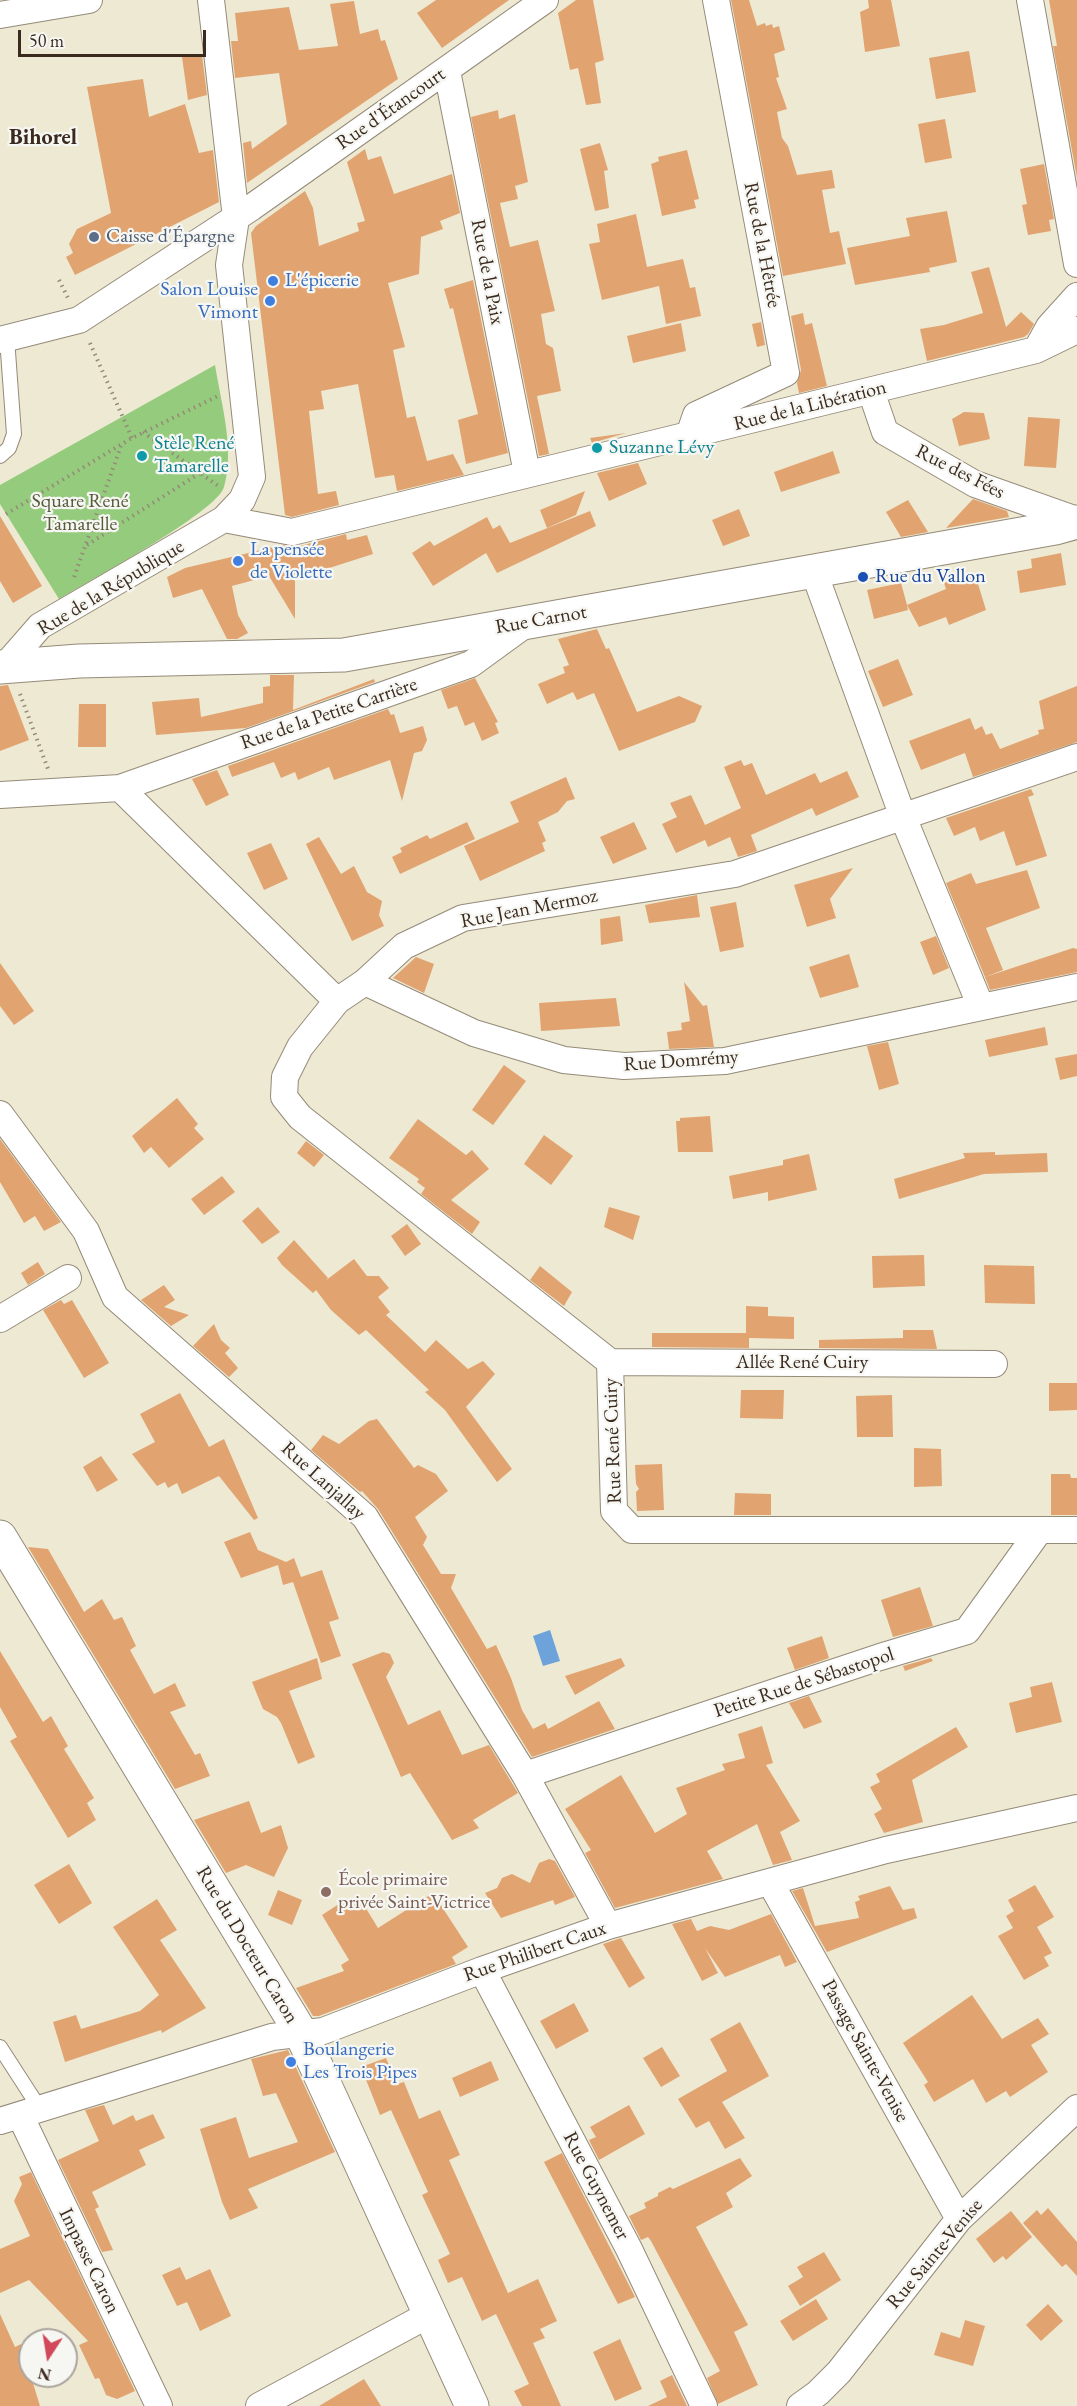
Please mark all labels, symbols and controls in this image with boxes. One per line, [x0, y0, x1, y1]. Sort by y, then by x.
scale bar [21, 18, 208, 56]
text: 50 m [29, 29, 64, 52]
street label: Rue d'Étancourt [332, 63, 450, 155]
district label: Bihorel [9, 125, 77, 151]
street label: Rue de la Hêtrée [738, 180, 786, 310]
street label: Rue de la Paix [465, 217, 509, 327]
place label: Caisse d'Épargne [106, 225, 235, 249]
marker: Caisse d'Épargne [87, 230, 101, 244]
place label: L'épicerie [285, 269, 359, 293]
marker: L'épicerie [266, 274, 280, 288]
place label: Salon Louise Vimont [160, 278, 258, 325]
marker: Salon Louise Vimont [263, 294, 277, 308]
street label: Rue de la Libération [731, 375, 889, 437]
place label: Stèle René Tamarelle [154, 432, 234, 479]
place label: Suzanne Lévy [609, 436, 714, 460]
street label: Rue des Fées [912, 439, 1008, 505]
marker: Suzanne Lévy [590, 441, 604, 455]
marker: Stèle René Tamarelle [135, 449, 149, 463]
park label: Square René Tamarelle [31, 490, 129, 537]
street label: Rue de la République [33, 535, 189, 641]
place label: La pensée de Violette [250, 538, 332, 585]
marker: La pensée de Violette [231, 554, 245, 568]
place label: Rue du Vallon [875, 565, 986, 589]
marker: Rue du Vallon [856, 570, 870, 584]
street label: Rue Carnot [494, 600, 588, 640]
street label: Rue de la Petite Carrière [238, 673, 420, 755]
street label: Rue Jean Mermoz [459, 884, 599, 934]
street label: Rue Domrémy [623, 1045, 739, 1077]
street label: Allée René Cuiry [736, 1351, 868, 1375]
street label: Rue René Cuiry [599, 1378, 627, 1504]
street label: Rue Lanjallay [276, 1437, 370, 1525]
street label: Petite Rue de Sébastopol [711, 1643, 897, 1723]
street label: Rue du Docteur Caron [191, 1862, 303, 2028]
place label: École primaire privée Saint-Victrice [338, 1868, 490, 1915]
marker: École primaire privée Saint-Victrice [319, 1885, 333, 1899]
street label: Rue Philibert Caux [461, 1916, 609, 1988]
street label: Passage Sainte-Venise [816, 1976, 914, 2126]
place label: Boulangerie Les Trois Pipes [303, 2038, 417, 2085]
marker: Boulangerie Les Trois Pipes [284, 2055, 298, 2069]
street label: Rue Guynemer [557, 2128, 635, 2244]
street label: Rue Sainte-Venise [882, 2194, 988, 2314]
street label: Impasse Caron [53, 2204, 125, 2318]
north arrow [18, 2328, 78, 2388]
text: N [36, 2363, 53, 2386]

